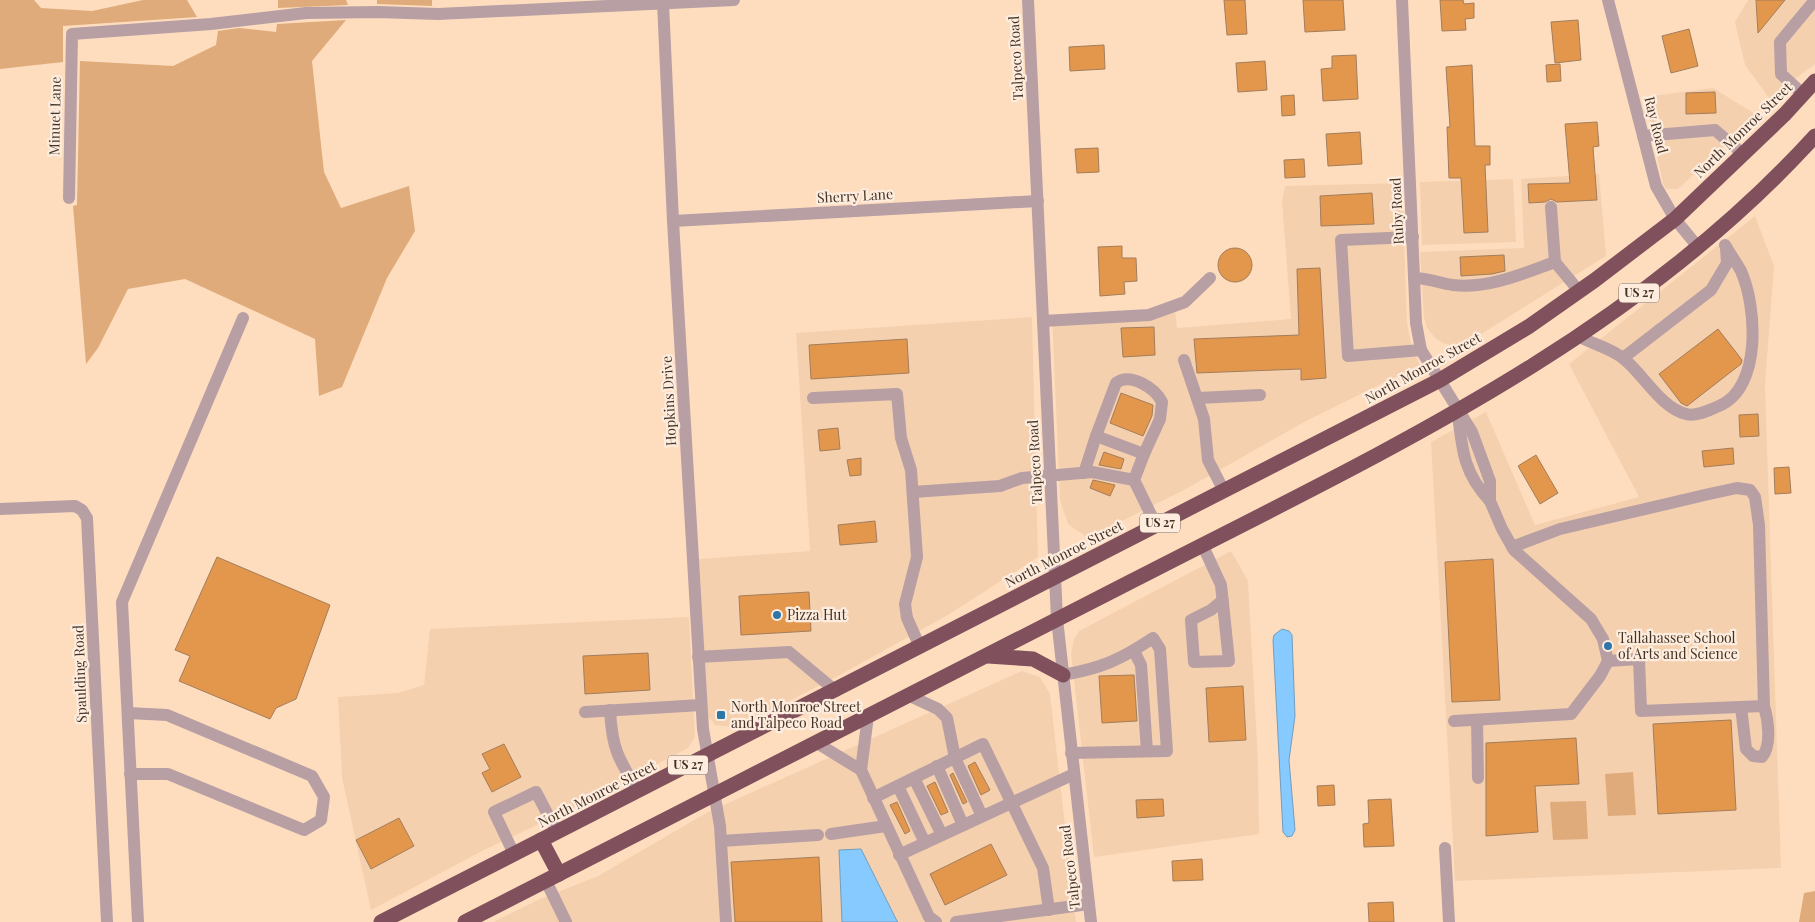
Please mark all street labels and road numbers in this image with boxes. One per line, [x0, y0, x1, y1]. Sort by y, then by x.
street label: Talpeco Road [1004, 15, 1027, 101]
street label: Minuet Lane [44, 76, 65, 156]
street label: North Monroe Street [1689, 77, 1797, 182]
street label: Ray Road [1640, 94, 1673, 155]
street label: Ruby Road [1385, 177, 1408, 245]
street label: Sherry Lane [816, 184, 894, 207]
road number: US 27 [1619, 284, 1659, 302]
street label: North Monroe Street [1361, 327, 1485, 407]
street label: Hopkins Drive [657, 355, 680, 447]
street label: Talpeco Road [1023, 419, 1046, 505]
road number: US 27 [1140, 514, 1180, 532]
street label: North Monroe Street [1002, 515, 1127, 592]
street label: Spaulding Road [68, 625, 91, 723]
street label: North Monroe Street [535, 755, 660, 832]
road number: US 27 [668, 756, 708, 774]
street label: Talpeco Road [1055, 824, 1084, 910]

